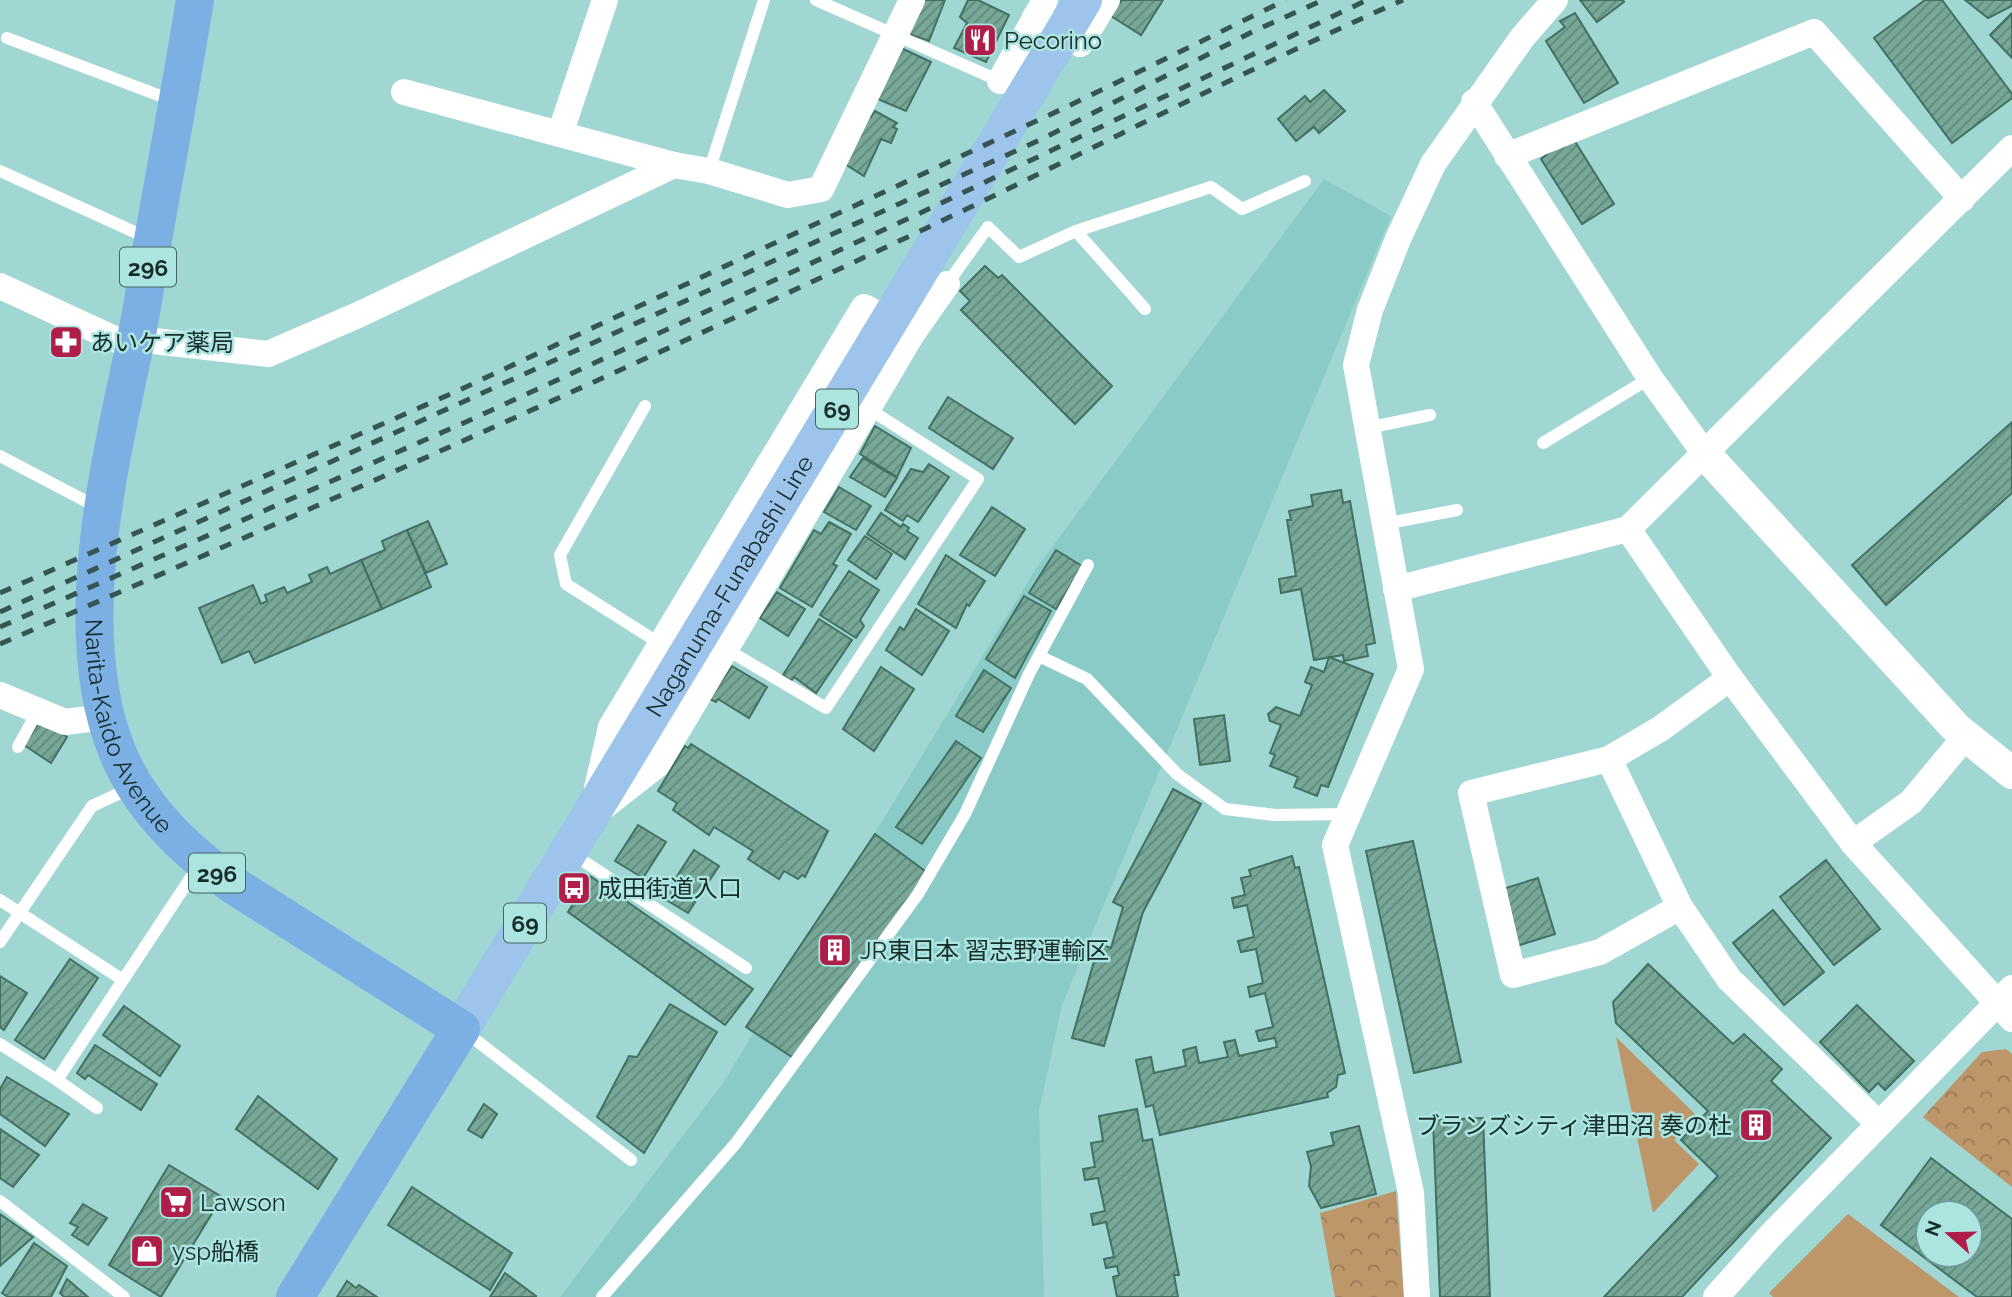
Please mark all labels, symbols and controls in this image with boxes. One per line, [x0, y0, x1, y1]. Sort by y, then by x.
restaurant icon: Pecorino [961, 21, 999, 59]
place label: Pecorino [1004, 26, 1102, 55]
road number: 296 [120, 248, 176, 286]
pharmacy icon: あいケア薬局 [47, 323, 85, 361]
place label: あいケア薬局 [90, 328, 234, 357]
road number: 69 [816, 390, 858, 428]
street label: Naganuma-Funabashi Line [639, 450, 819, 722]
street label: Narita-Kaido Avenue [80, 618, 179, 839]
road number: 296 [189, 853, 245, 892]
bus stop icon: 成田街道入口 [555, 869, 593, 907]
place label: 成田街道入口 [598, 874, 742, 903]
road number: 69 [504, 904, 546, 942]
building icon: JR東日本 習志野運輸区 [816, 931, 854, 969]
place label: JR東日本 習志野運輸区 [860, 936, 1109, 965]
building icon: ブランズシティ津田沼 奏の杜 [1737, 1106, 1775, 1144]
place label: ブランズシティ津田沼 奏の杜 [1416, 1111, 1732, 1140]
supermarket icon: Lawson [157, 1183, 195, 1221]
place label: Lawson [200, 1188, 286, 1217]
north arrow [1914, 1199, 1984, 1269]
text: N [1920, 1218, 1946, 1239]
shop icon: ysp船橋 [128, 1232, 166, 1270]
place label: ysp船橋 [172, 1237, 259, 1266]

